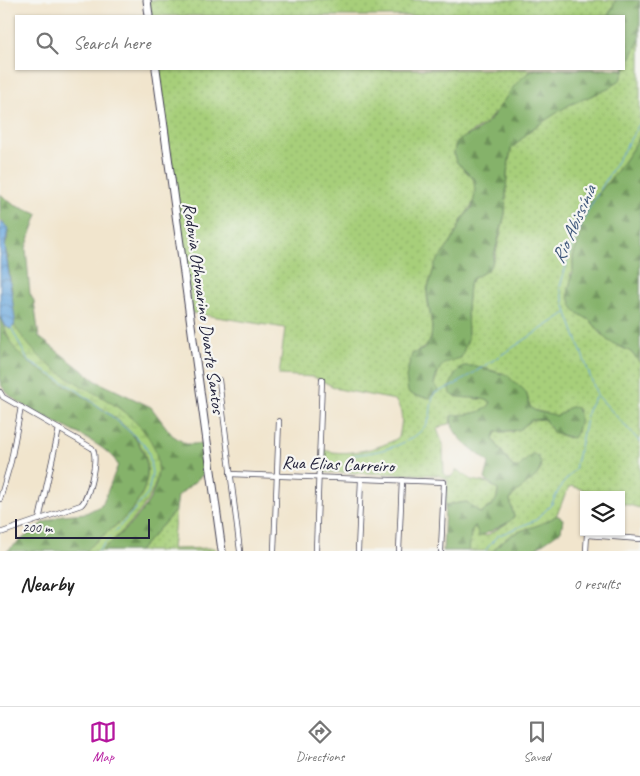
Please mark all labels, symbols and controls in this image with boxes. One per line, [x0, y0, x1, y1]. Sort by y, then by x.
search box [15, 15, 625, 70]
icon: search [33, 29, 61, 57]
text: Search here [73, 31, 150, 55]
water label: Rio Abissínia [546, 180, 603, 267]
street label: Rodovia Othovarino Duarte Santos [178, 201, 230, 417]
street label: Rua Elias Carreiro [281, 451, 396, 477]
map controls [580, 491, 625, 536]
button: layers [580, 491, 625, 536]
scale bar [15, 516, 150, 539]
text: 200 m [22, 519, 52, 536]
text: Nearby [20, 571, 73, 597]
text: 0 results [573, 574, 620, 594]
tab: Map [89, 718, 117, 765]
tab: Directions [296, 718, 344, 765]
tab: Saved [523, 718, 551, 765]

